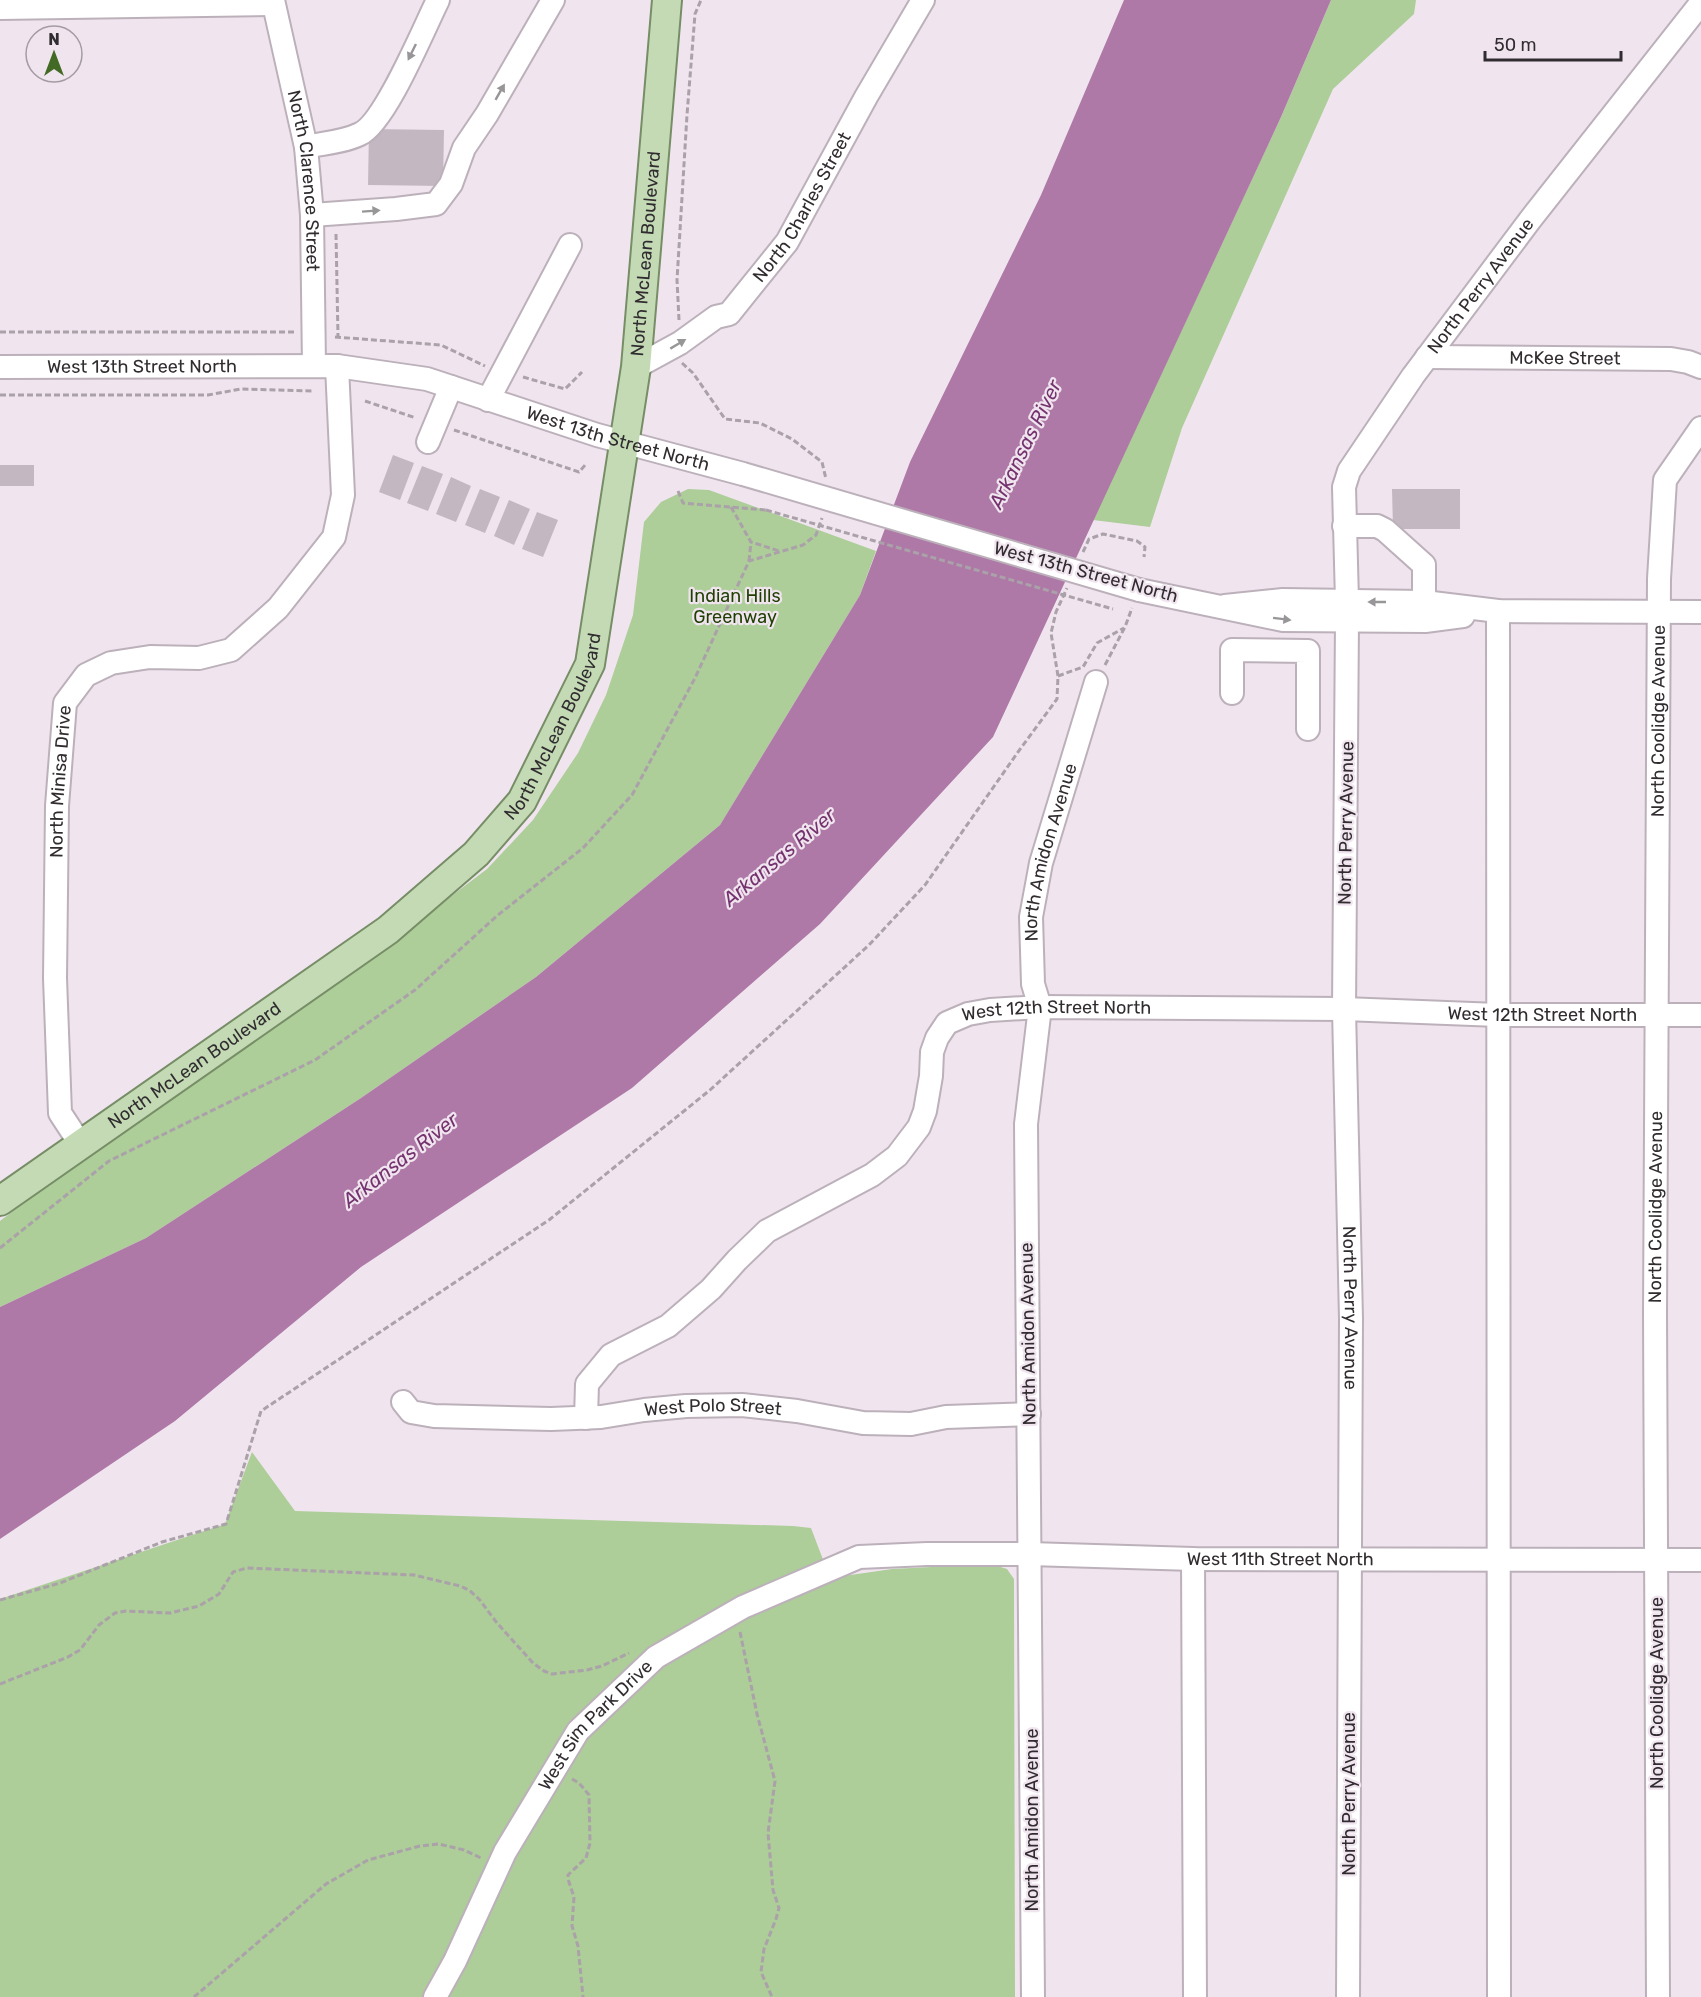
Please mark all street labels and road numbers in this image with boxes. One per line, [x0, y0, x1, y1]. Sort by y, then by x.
street label: North Clarence Street [283, 88, 324, 272]
street label: North Charles Street [748, 128, 856, 287]
street label: North McLean Boulevard [626, 150, 665, 357]
street label: North Perry Avenue [1423, 214, 1539, 358]
street label: McKee Street [1509, 347, 1621, 370]
street label: West 13th Street North [47, 355, 237, 378]
street label: West 13th Street North [523, 401, 712, 476]
street label: West 13th Street North [991, 537, 1181, 607]
street label: North Coolidge Avenue [1647, 625, 1670, 817]
street label: North McLean Boulevard [499, 631, 606, 825]
street label: North Minisa Drive [45, 704, 76, 858]
street label: North Perry Avenue [1334, 741, 1358, 905]
street label: North Amidon Avenue [1020, 761, 1082, 942]
street label: West 12th Street North [960, 996, 1151, 1026]
street label: North McLean Boulevard [104, 997, 285, 1133]
street label: West 12th Street North [1447, 1002, 1637, 1026]
street label: North Coolidge Avenue [1644, 1111, 1667, 1303]
street label: North Perry Avenue [1338, 1226, 1362, 1390]
street label: North Amidon Avenue [1015, 1242, 1041, 1426]
street label: West Polo Street [643, 1394, 783, 1421]
street label: West 11th Street North [1187, 1548, 1374, 1570]
street label: North Coolidge Avenue [1646, 1597, 1668, 1789]
street label: West Sim Park Drive [534, 1655, 657, 1794]
street label: North Perry Avenue [1338, 1712, 1360, 1876]
street label: North Amidon Avenue [1021, 1729, 1043, 1911]

